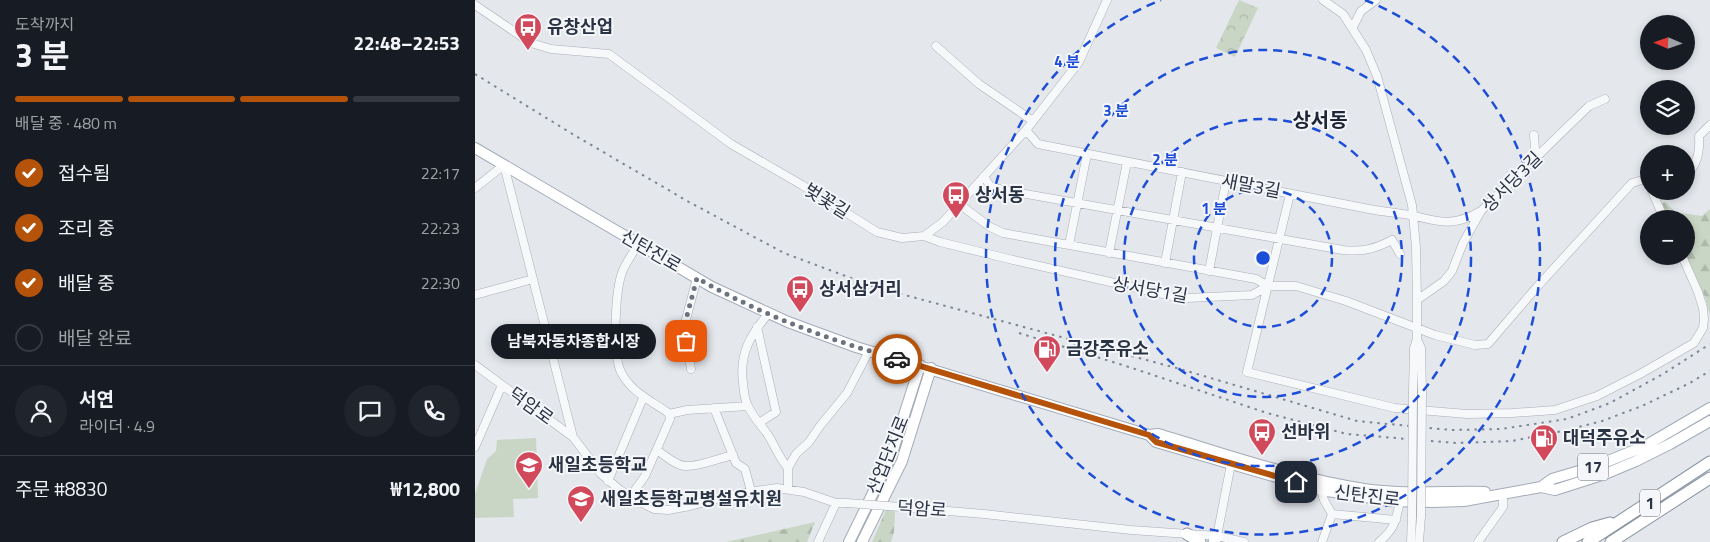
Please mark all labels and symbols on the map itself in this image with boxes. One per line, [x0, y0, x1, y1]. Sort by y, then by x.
bus stop icon: 유창산업 [513, 12, 543, 51]
place label: 유창산업 [547, 13, 613, 40]
north arrow [1640, 15, 1695, 70]
text: 4 분 [1054, 50, 1080, 73]
text: 3 분 [1103, 99, 1129, 122]
district label: 상서동 [1292, 104, 1348, 135]
street label: 상서당3길 [1475, 145, 1548, 218]
text: 2 분 [1152, 148, 1178, 171]
street label: 새말3길 [1219, 167, 1283, 204]
street label: 벚꽃길 [799, 176, 855, 225]
bus stop icon: 상서동 [941, 180, 971, 219]
place label: 상서동 [975, 181, 1025, 208]
text: 1 분 [1201, 197, 1227, 220]
street label: 신탄진로 [616, 222, 687, 279]
centre of rings [1254, 249, 1272, 267]
street label: 상서당1길 [1110, 270, 1190, 309]
bus stop icon: 상서삼거리 [785, 274, 815, 313]
place label: 상서삼거리 [819, 275, 902, 302]
pin [665, 320, 707, 362]
callout: 남북자동차종합시장 [491, 324, 656, 358]
courier [872, 334, 922, 384]
fuel station icon: 금강주유소 [1032, 334, 1062, 373]
place label: 금강주유소 [1066, 335, 1149, 362]
street label: 덕암로 [503, 380, 559, 431]
street label: 산업단지로 [860, 411, 916, 498]
bus stop icon: 선바위 [1247, 417, 1277, 456]
place label: 선바위 [1281, 418, 1331, 445]
fuel station icon: 대덕주유소 [1529, 423, 1559, 462]
place label: 대덕주유소 [1563, 424, 1646, 451]
school or university icon: 새일초등학교 [514, 450, 544, 489]
place label: 새일초등학교 [548, 451, 647, 478]
road number: 17 [1578, 454, 1608, 481]
pin [1275, 461, 1317, 503]
street label: 신탄진로 [1333, 478, 1402, 513]
school or university icon: 새일초등학교병설유치원 [566, 484, 596, 523]
place label: 새일초등학교병설유치원 [600, 485, 782, 512]
road number: 1 [1640, 489, 1660, 516]
street label: 덕암로 [896, 493, 948, 524]

